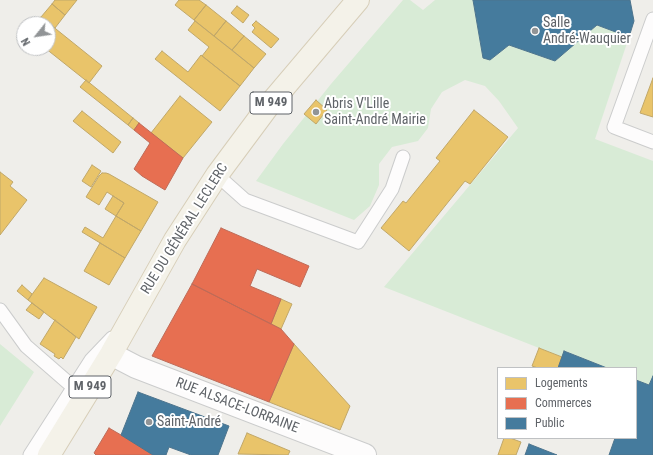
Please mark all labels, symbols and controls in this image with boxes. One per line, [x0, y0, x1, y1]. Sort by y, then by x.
place label: Salle André-Wauquier [543, 15, 631, 48]
north arrow [16, 16, 56, 56]
marker: Salle André-Wauquier [530, 26, 540, 36]
text: N [19, 36, 33, 48]
road number: M 949 [250, 92, 292, 114]
place label: Abris V'Lille Saint-André Mairie [324, 96, 426, 128]
marker: Abris V'Lille Saint-André Mairie [311, 107, 321, 117]
street label: RUE DU GÉNÉRAL LECLERC [138, 160, 232, 298]
legend [497, 367, 637, 439]
street label: RUE ALSACE-LORRAINE [173, 375, 301, 437]
road number: M 949 [69, 376, 111, 398]
text: Logements [535, 376, 588, 390]
text: Commerces [535, 396, 592, 410]
place label: Saint-André [157, 414, 221, 430]
text: Public [535, 416, 564, 430]
marker: Saint-André [144, 417, 154, 427]

